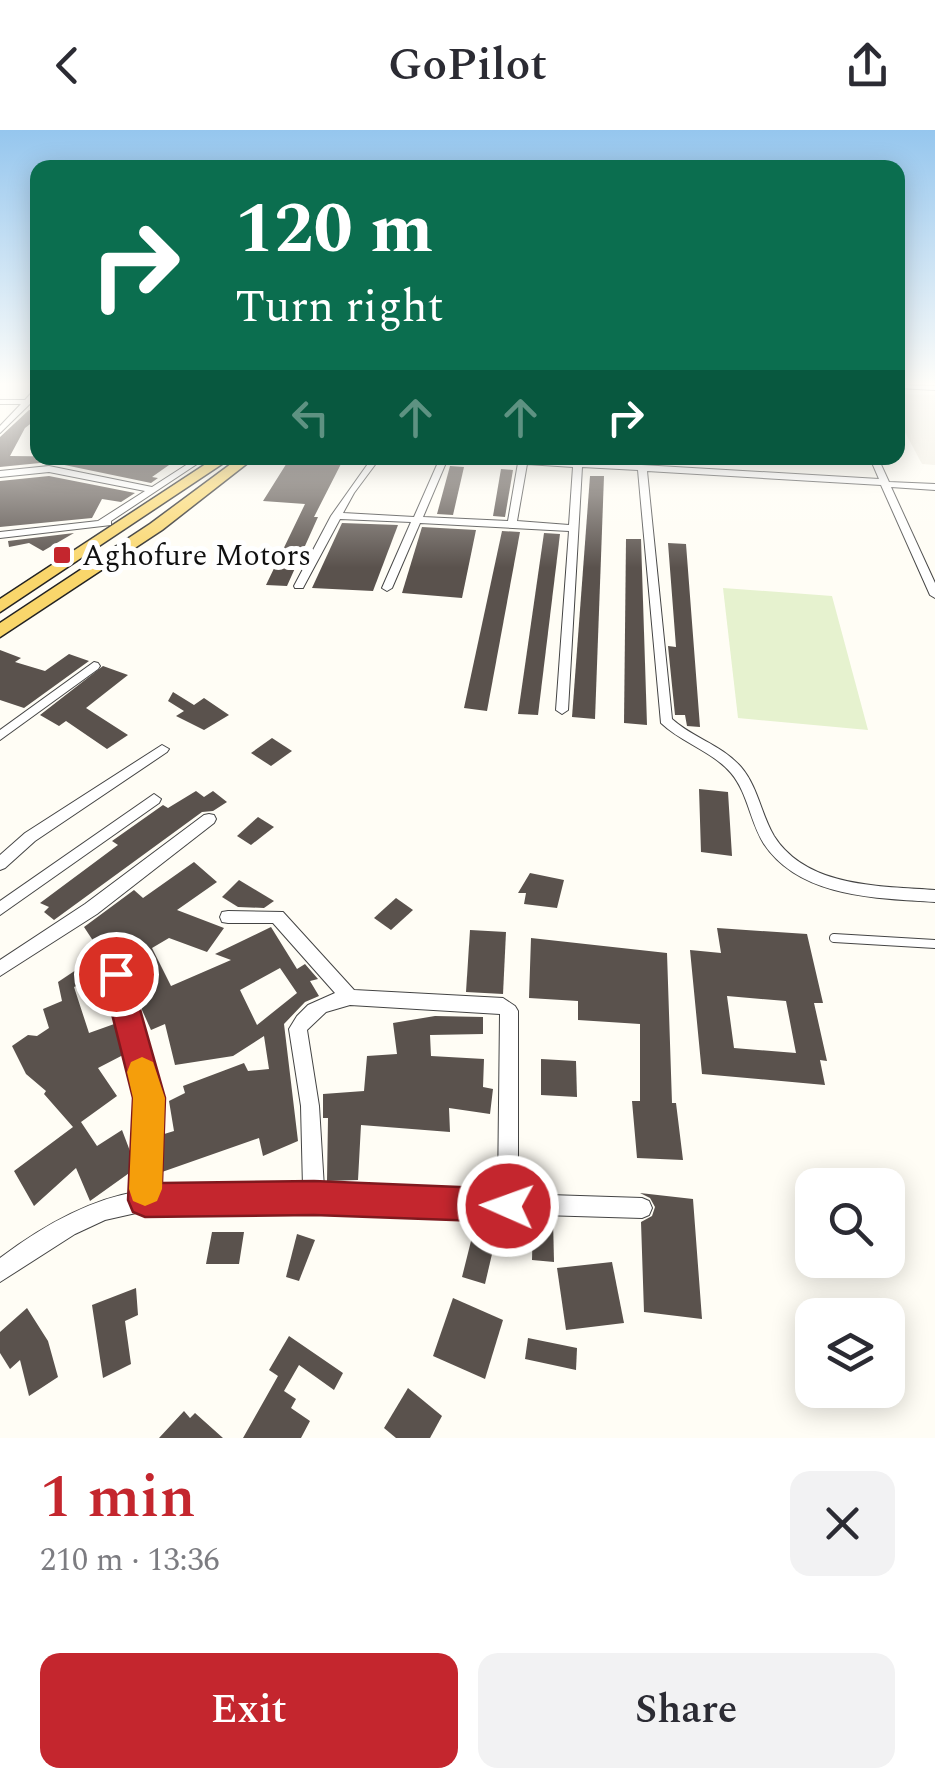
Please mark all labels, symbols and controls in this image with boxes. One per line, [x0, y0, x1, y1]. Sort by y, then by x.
text: GoPilot [388, 31, 547, 100]
icon: back [40, 38, 95, 93]
icon: share [840, 38, 895, 93]
text: 120 m [235, 177, 433, 283]
icon: right [70, 200, 200, 330]
text: Turn right [235, 273, 444, 342]
icon: left [283, 390, 338, 445]
icon: ahead [388, 390, 443, 445]
icon: ahead [493, 390, 548, 445]
icon: right [598, 390, 653, 445]
place label: Aghofure Motors [82, 533, 311, 579]
marker: Aghofure Motors [51, 544, 73, 566]
pin [74, 932, 159, 1017]
icon: arrive [89, 947, 144, 1002]
position arrow [456, 1154, 560, 1258]
map controls [795, 1168, 905, 1408]
button: search [795, 1168, 905, 1278]
button: layers [795, 1298, 905, 1408]
text: 1 min [40, 1452, 196, 1544]
button: close [790, 1471, 895, 1576]
text: 210 m · 13:36 [40, 1536, 220, 1585]
button: Exit [40, 1653, 458, 1768]
button: Share [478, 1653, 895, 1768]

